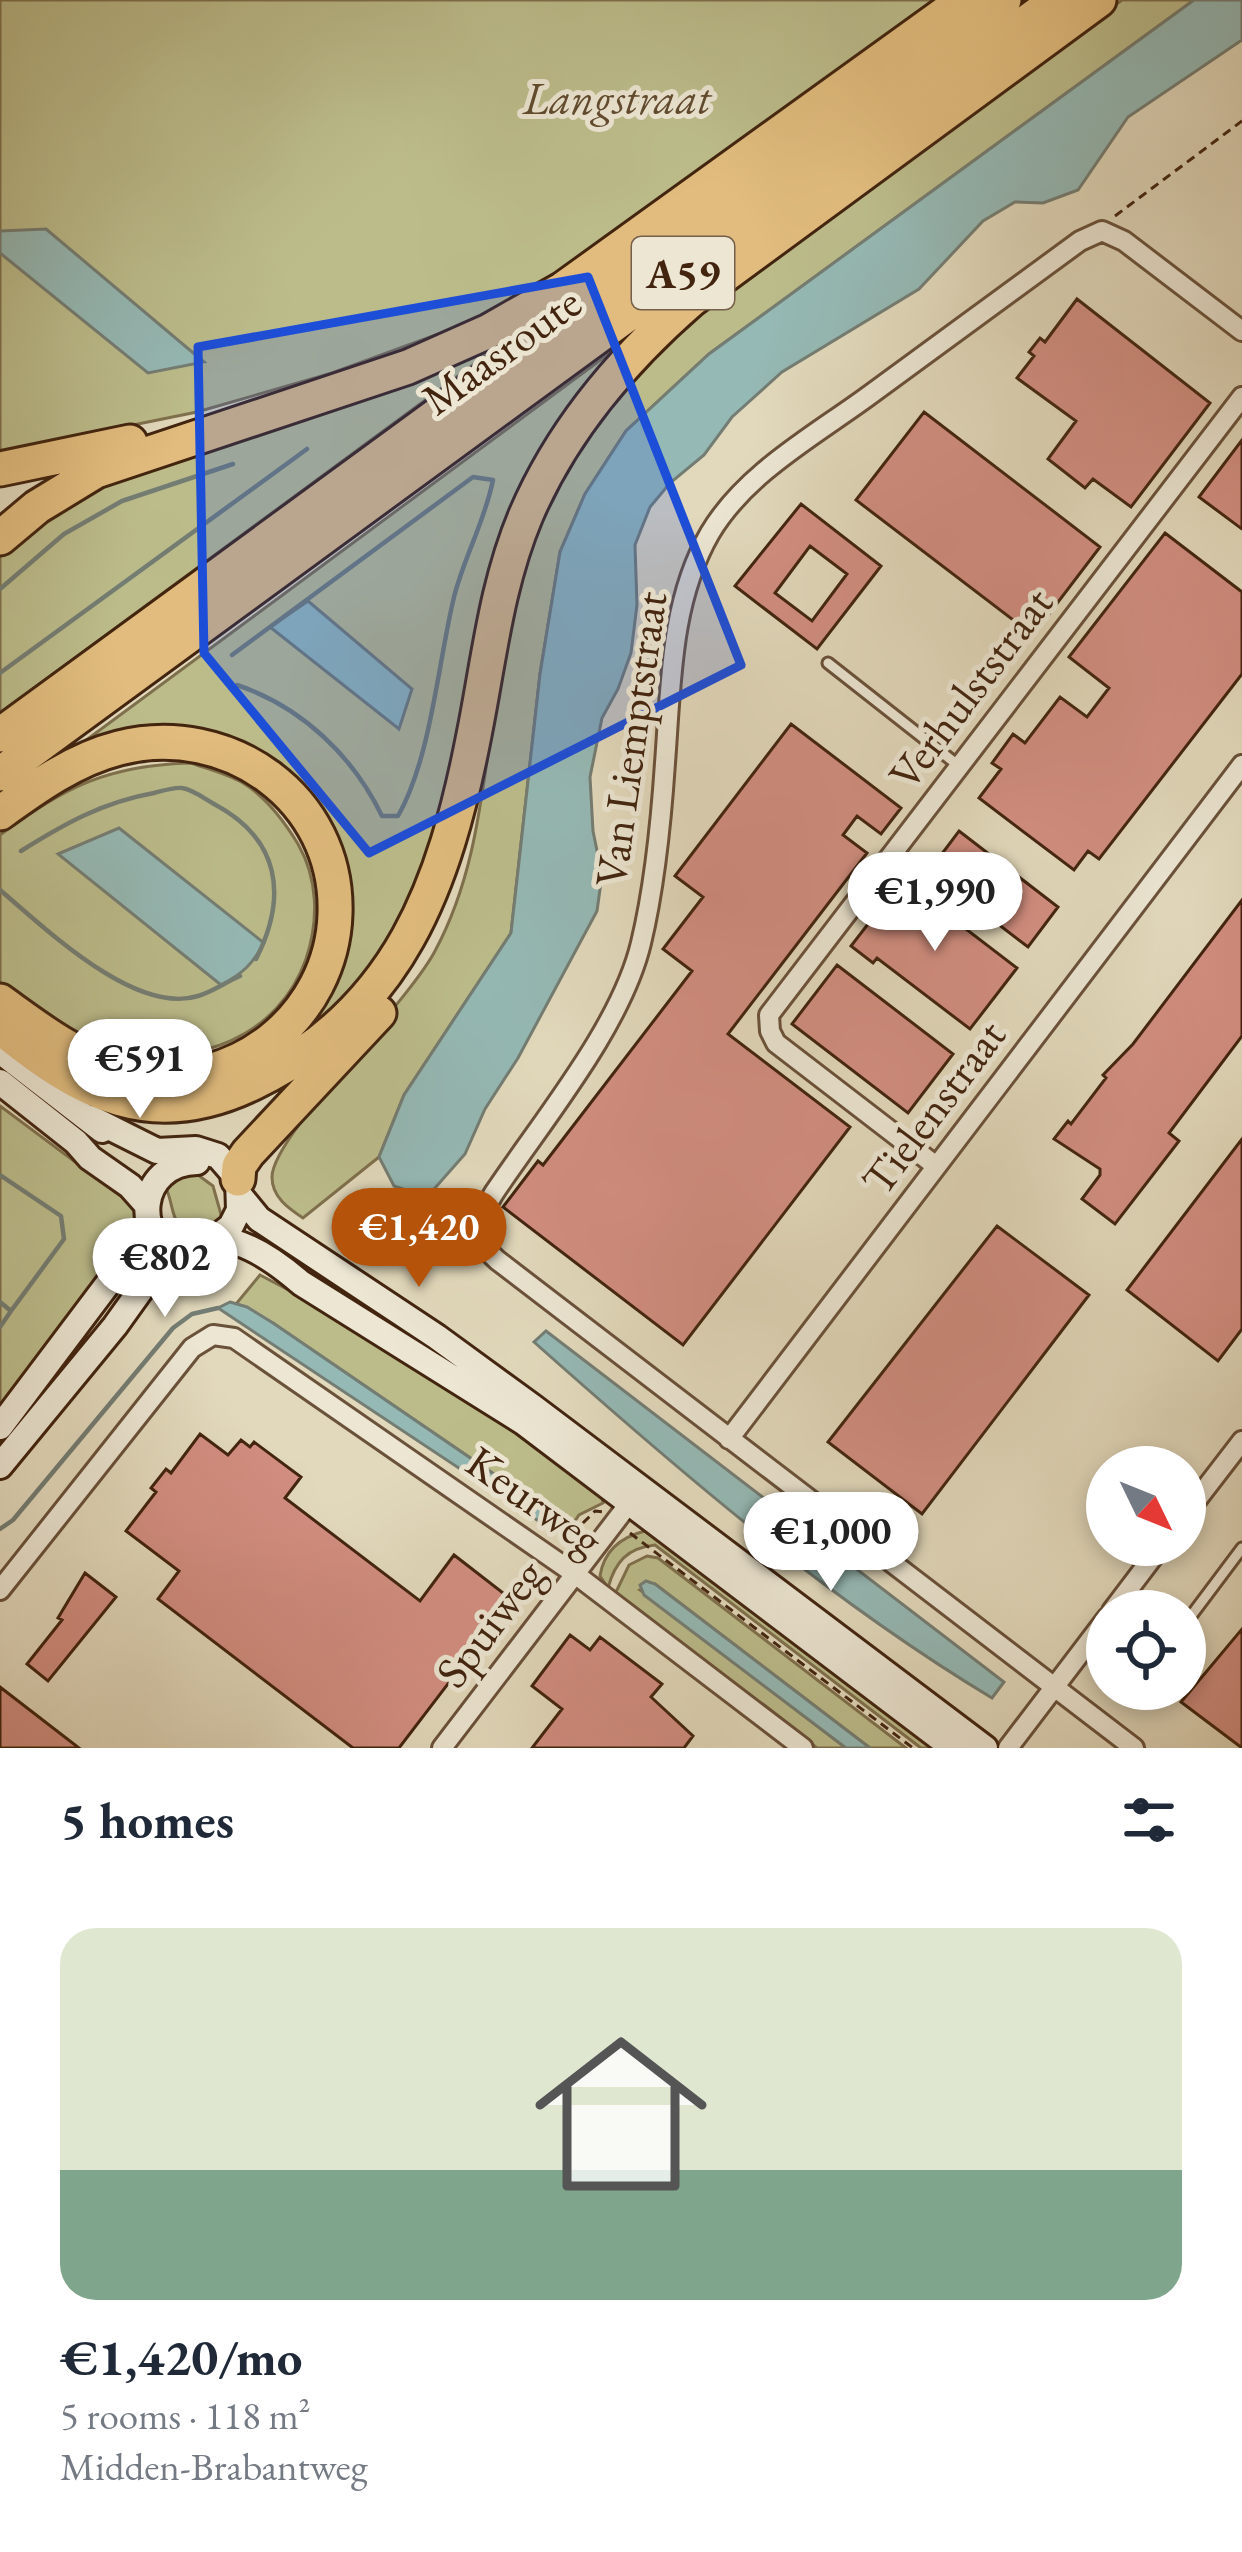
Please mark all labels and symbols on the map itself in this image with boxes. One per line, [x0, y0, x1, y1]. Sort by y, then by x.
park label: Langstraat [522, 69, 713, 127]
road number: A59 [632, 237, 734, 309]
street label: Maasroute [410, 273, 592, 427]
street label: Verhulststraat [875, 575, 1065, 801]
street label: Van Liemptstraat [581, 588, 679, 890]
pin: €1,990 [837, 852, 1033, 954]
street label: Tielenstraat [848, 1008, 1018, 1206]
pin: €591 [69, 1019, 211, 1121]
pin: €1,420 [321, 1188, 517, 1290]
pin: €802 [94, 1218, 236, 1320]
street label: Keurweg [455, 1432, 615, 1568]
north arrow [1086, 1446, 1206, 1566]
pin: €1,000 [733, 1492, 929, 1594]
street label: Spuiweg [422, 1547, 556, 1699]

